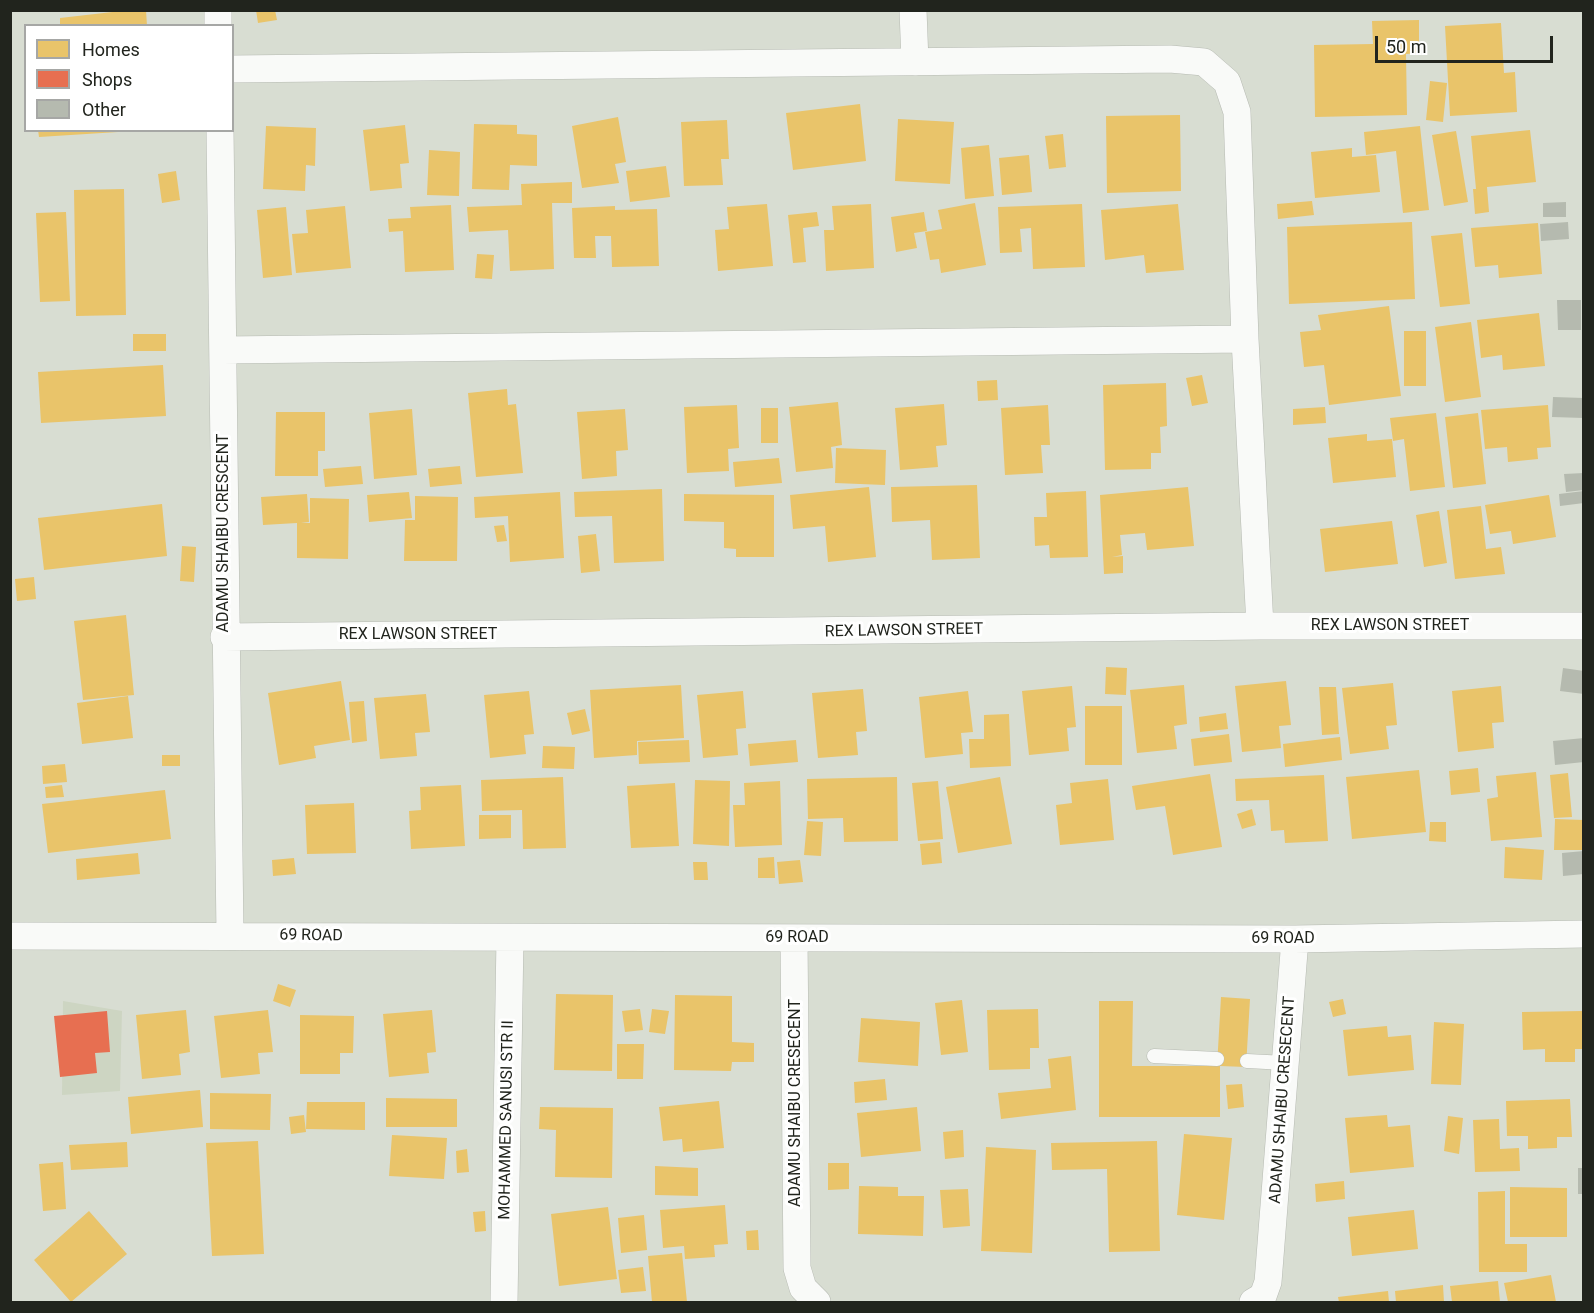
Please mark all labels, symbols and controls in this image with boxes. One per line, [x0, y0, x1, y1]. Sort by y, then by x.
legend [24, 24, 234, 132]
scale bar [1378, 24, 1556, 62]
text: 50 m [1386, 36, 1426, 57]
text: Homes [82, 39, 140, 60]
text: Shops [82, 69, 132, 90]
text: Other [82, 99, 126, 120]
street label: ADAMU SHAIBU CRESCENT [214, 434, 234, 632]
street label: REX LAWSON STREET [1311, 616, 1469, 636]
street label: REX LAWSON STREET [825, 620, 983, 642]
street label: REX LAWSON STREET [339, 625, 497, 645]
street label: 69 ROAD [279, 926, 343, 946]
street label: 69 ROAD [765, 928, 829, 948]
street label: 69 ROAD [1251, 929, 1315, 949]
street label: ADAMU SHAIBU CRESECENT [1266, 996, 1300, 1204]
street label: ADAMU SHAIBU CRESECENT [786, 999, 806, 1207]
street label: MOHAMMED SANUSI STR II [496, 1020, 518, 1220]

